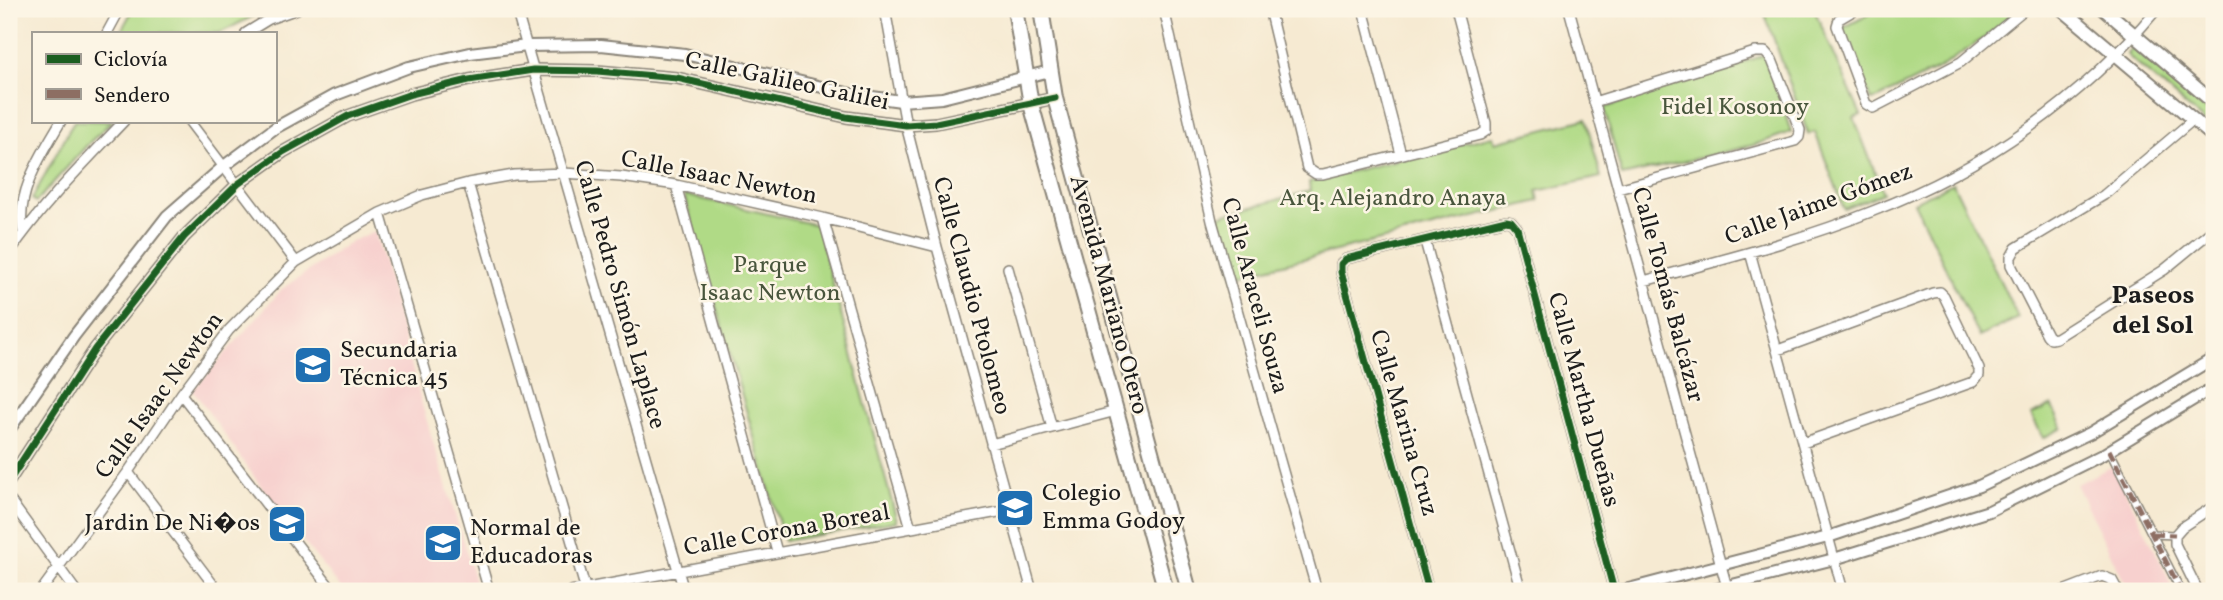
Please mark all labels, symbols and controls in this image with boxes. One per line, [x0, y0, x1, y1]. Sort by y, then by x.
legend [32, 32, 276, 122]
street label: Calle Galileo Galilei [682, 44, 892, 120]
text: Ciclovía [94, 46, 168, 75]
text: Sendero [94, 82, 170, 111]
park label: Fidel Kosonoy [1661, 91, 1809, 125]
street label: Calle Isaac Newton [618, 142, 820, 214]
street label: Calle Jaime Gómez [1720, 155, 1918, 255]
street label: Calle Pedro Simón Laplace [564, 157, 674, 433]
street label: Avenida Mariano Otero [1060, 172, 1156, 418]
street label: Calle Claudio Ptolomeo [923, 173, 1019, 419]
park label: Arq. Alejandro Anaya [1279, 182, 1507, 216]
street label: Calle Tomás Balcázar [1622, 184, 1712, 406]
street label: Calle Araceli Souza [1211, 194, 1297, 398]
park label: Parque Isaac Newton [700, 249, 841, 311]
district label: Paseos del Sol [2112, 278, 2195, 344]
street label: Calle Martha Dueñas [1538, 289, 1628, 511]
street label: Calle Isaac Newton [88, 305, 232, 487]
street label: Calle Marina Cruz [1360, 326, 1446, 520]
place label: Secundaria Técnica 45 [340, 334, 458, 396]
school or university icon: Secundaria Técnica 45 [292, 344, 334, 386]
place label: Colegio Emma Godoy [1042, 477, 1185, 539]
school or university icon: Colegio Emma Godoy [994, 487, 1036, 529]
street label: Calle Corona Boreal [681, 496, 893, 566]
school or university icon: Jardin De Ni�os [266, 503, 308, 545]
place label: Jardin De Ni�os [84, 507, 260, 541]
place label: Normal de Educadoras [470, 512, 593, 574]
school or university icon: Normal de Educadoras [422, 522, 464, 564]

